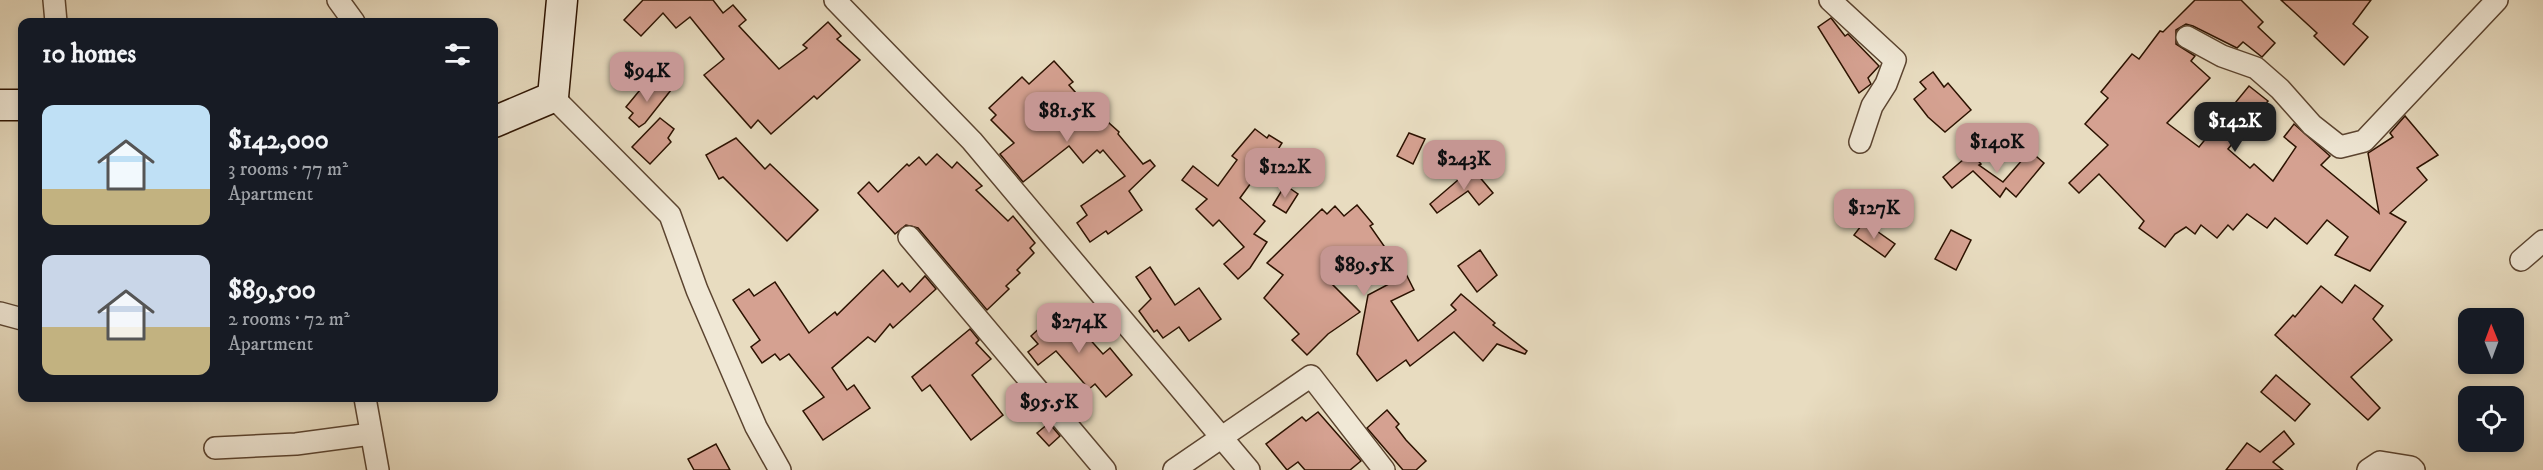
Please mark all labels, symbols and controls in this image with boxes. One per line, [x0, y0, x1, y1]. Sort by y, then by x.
text: 10 homes [42, 38, 136, 71]
icon: filters [441, 38, 474, 71]
pin: $94K [611, 52, 683, 103]
text: $94K [624, 59, 670, 84]
pin: $81.5K [1018, 92, 1116, 143]
text: $81.5K [1039, 99, 1095, 124]
pin: $142K [2193, 102, 2277, 153]
text: $142K [2208, 109, 2262, 134]
pin: $140K [1955, 123, 2039, 174]
text: $142,000 [228, 124, 329, 157]
icon: home [90, 129, 162, 201]
text: $140K [1970, 130, 2024, 155]
pin: $243K [1422, 140, 1506, 191]
text: $243K [1437, 147, 1491, 172]
pin: $122K [1243, 148, 1327, 199]
text: $122K [1259, 155, 1311, 180]
text: 3 rooms · 77 m² [228, 157, 348, 182]
text: Apartment [228, 182, 313, 207]
pin: $127K [1832, 189, 1916, 240]
text: $127K [1848, 196, 1900, 221]
pin: $89.5K [1315, 246, 1413, 297]
text: $89.5K [1334, 253, 1394, 278]
text: $89,500 [228, 274, 316, 307]
icon: home [90, 279, 162, 351]
pin: $274K [1037, 303, 1121, 354]
text: 2 rooms · 72 m² [228, 307, 350, 332]
north arrow [2458, 308, 2524, 374]
map controls [2458, 308, 2524, 452]
text: $274K [1051, 310, 1107, 335]
text: Apartment [228, 332, 313, 357]
pin: $95.5K [1000, 383, 1098, 434]
button: locate [2458, 386, 2524, 452]
text: $95.5K [1020, 390, 1078, 415]

